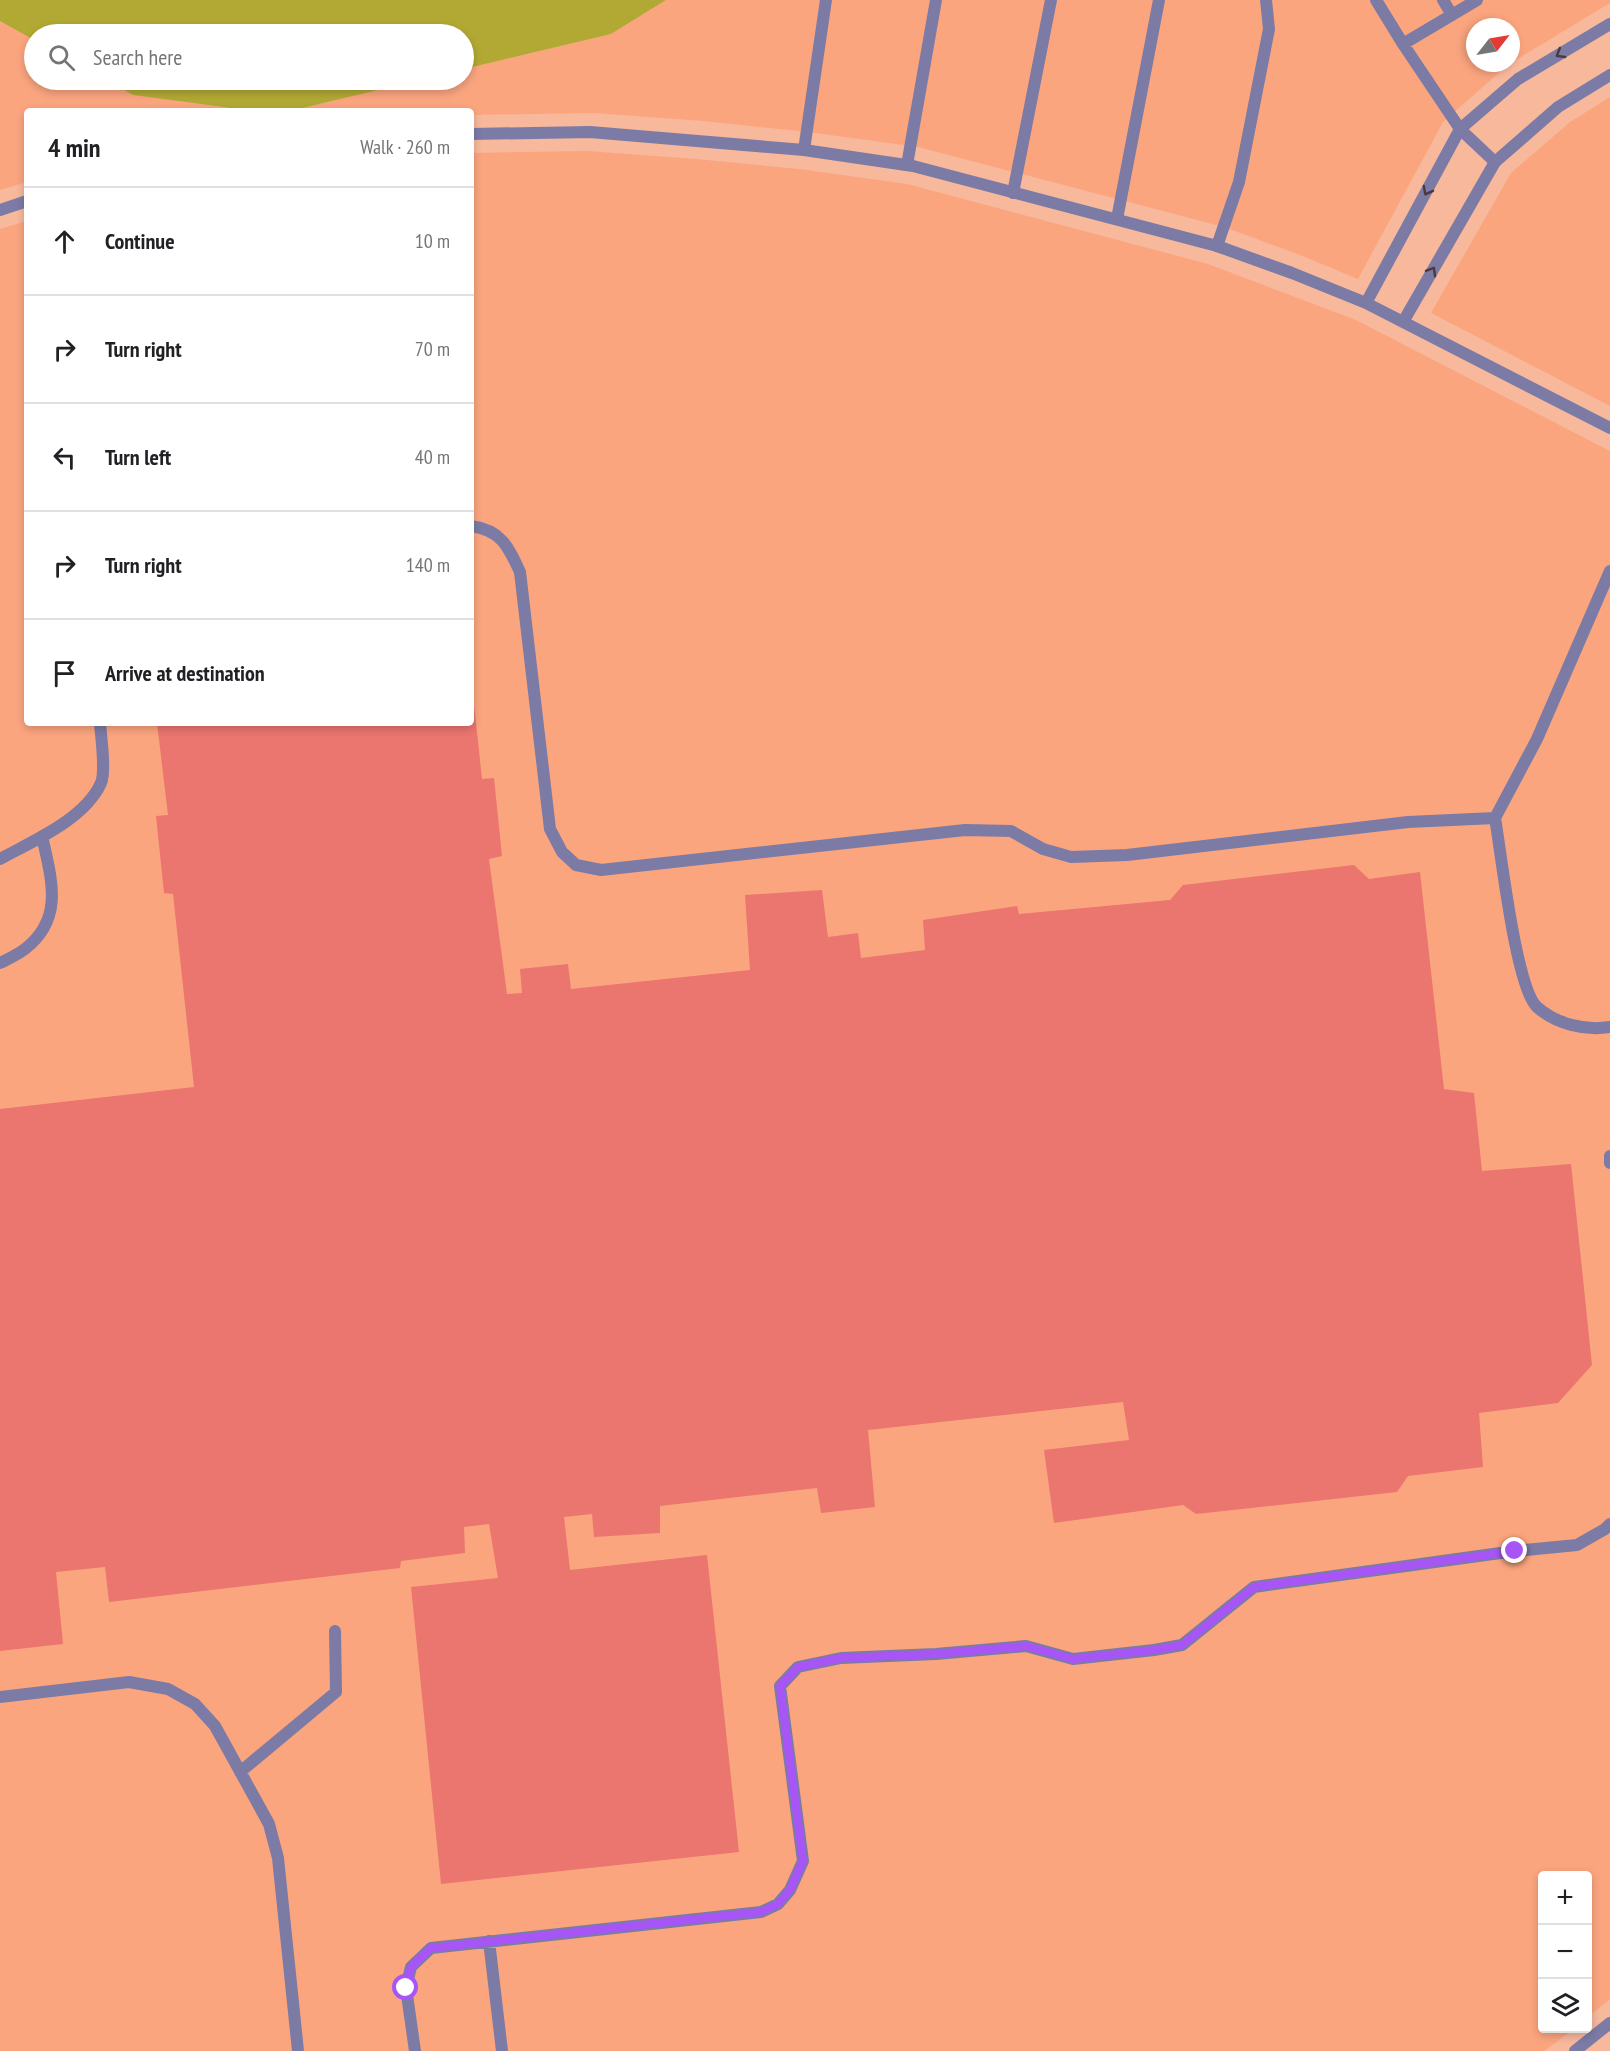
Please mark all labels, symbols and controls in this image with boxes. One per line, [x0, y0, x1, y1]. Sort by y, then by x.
north arrow [1466, 18, 1520, 72]
search box [24, 24, 474, 90]
icon: search [45, 41, 78, 74]
text: Search here [93, 43, 182, 71]
one-way arrow [1556, 47, 1566, 59]
text: 4 min [48, 131, 101, 164]
text: Walk · 260 m [360, 134, 450, 160]
one-way arrow [1423, 184, 1434, 195]
icon: ahead [48, 225, 81, 258]
text: Continue [105, 227, 175, 255]
text: 10 m [415, 228, 450, 254]
one-way arrow [1425, 267, 1437, 278]
icon: right [48, 333, 81, 366]
text: Turn right [105, 335, 182, 363]
text: 70 m [415, 336, 450, 362]
icon: left [48, 441, 81, 474]
text: Turn left [105, 443, 171, 471]
text: 40 m [415, 444, 450, 470]
icon: right [48, 549, 81, 582]
text: Turn right [105, 551, 182, 579]
text: 140 m [406, 552, 450, 578]
icon: arrive [48, 657, 81, 690]
text: Arrive at destination [105, 659, 265, 687]
route end [1501, 1537, 1527, 1563]
map controls [1538, 1871, 1592, 2033]
button: + [1538, 1871, 1592, 1925]
button: − [1538, 1925, 1592, 1979]
route start [392, 1974, 418, 2000]
button: layers [1538, 1979, 1592, 2033]

